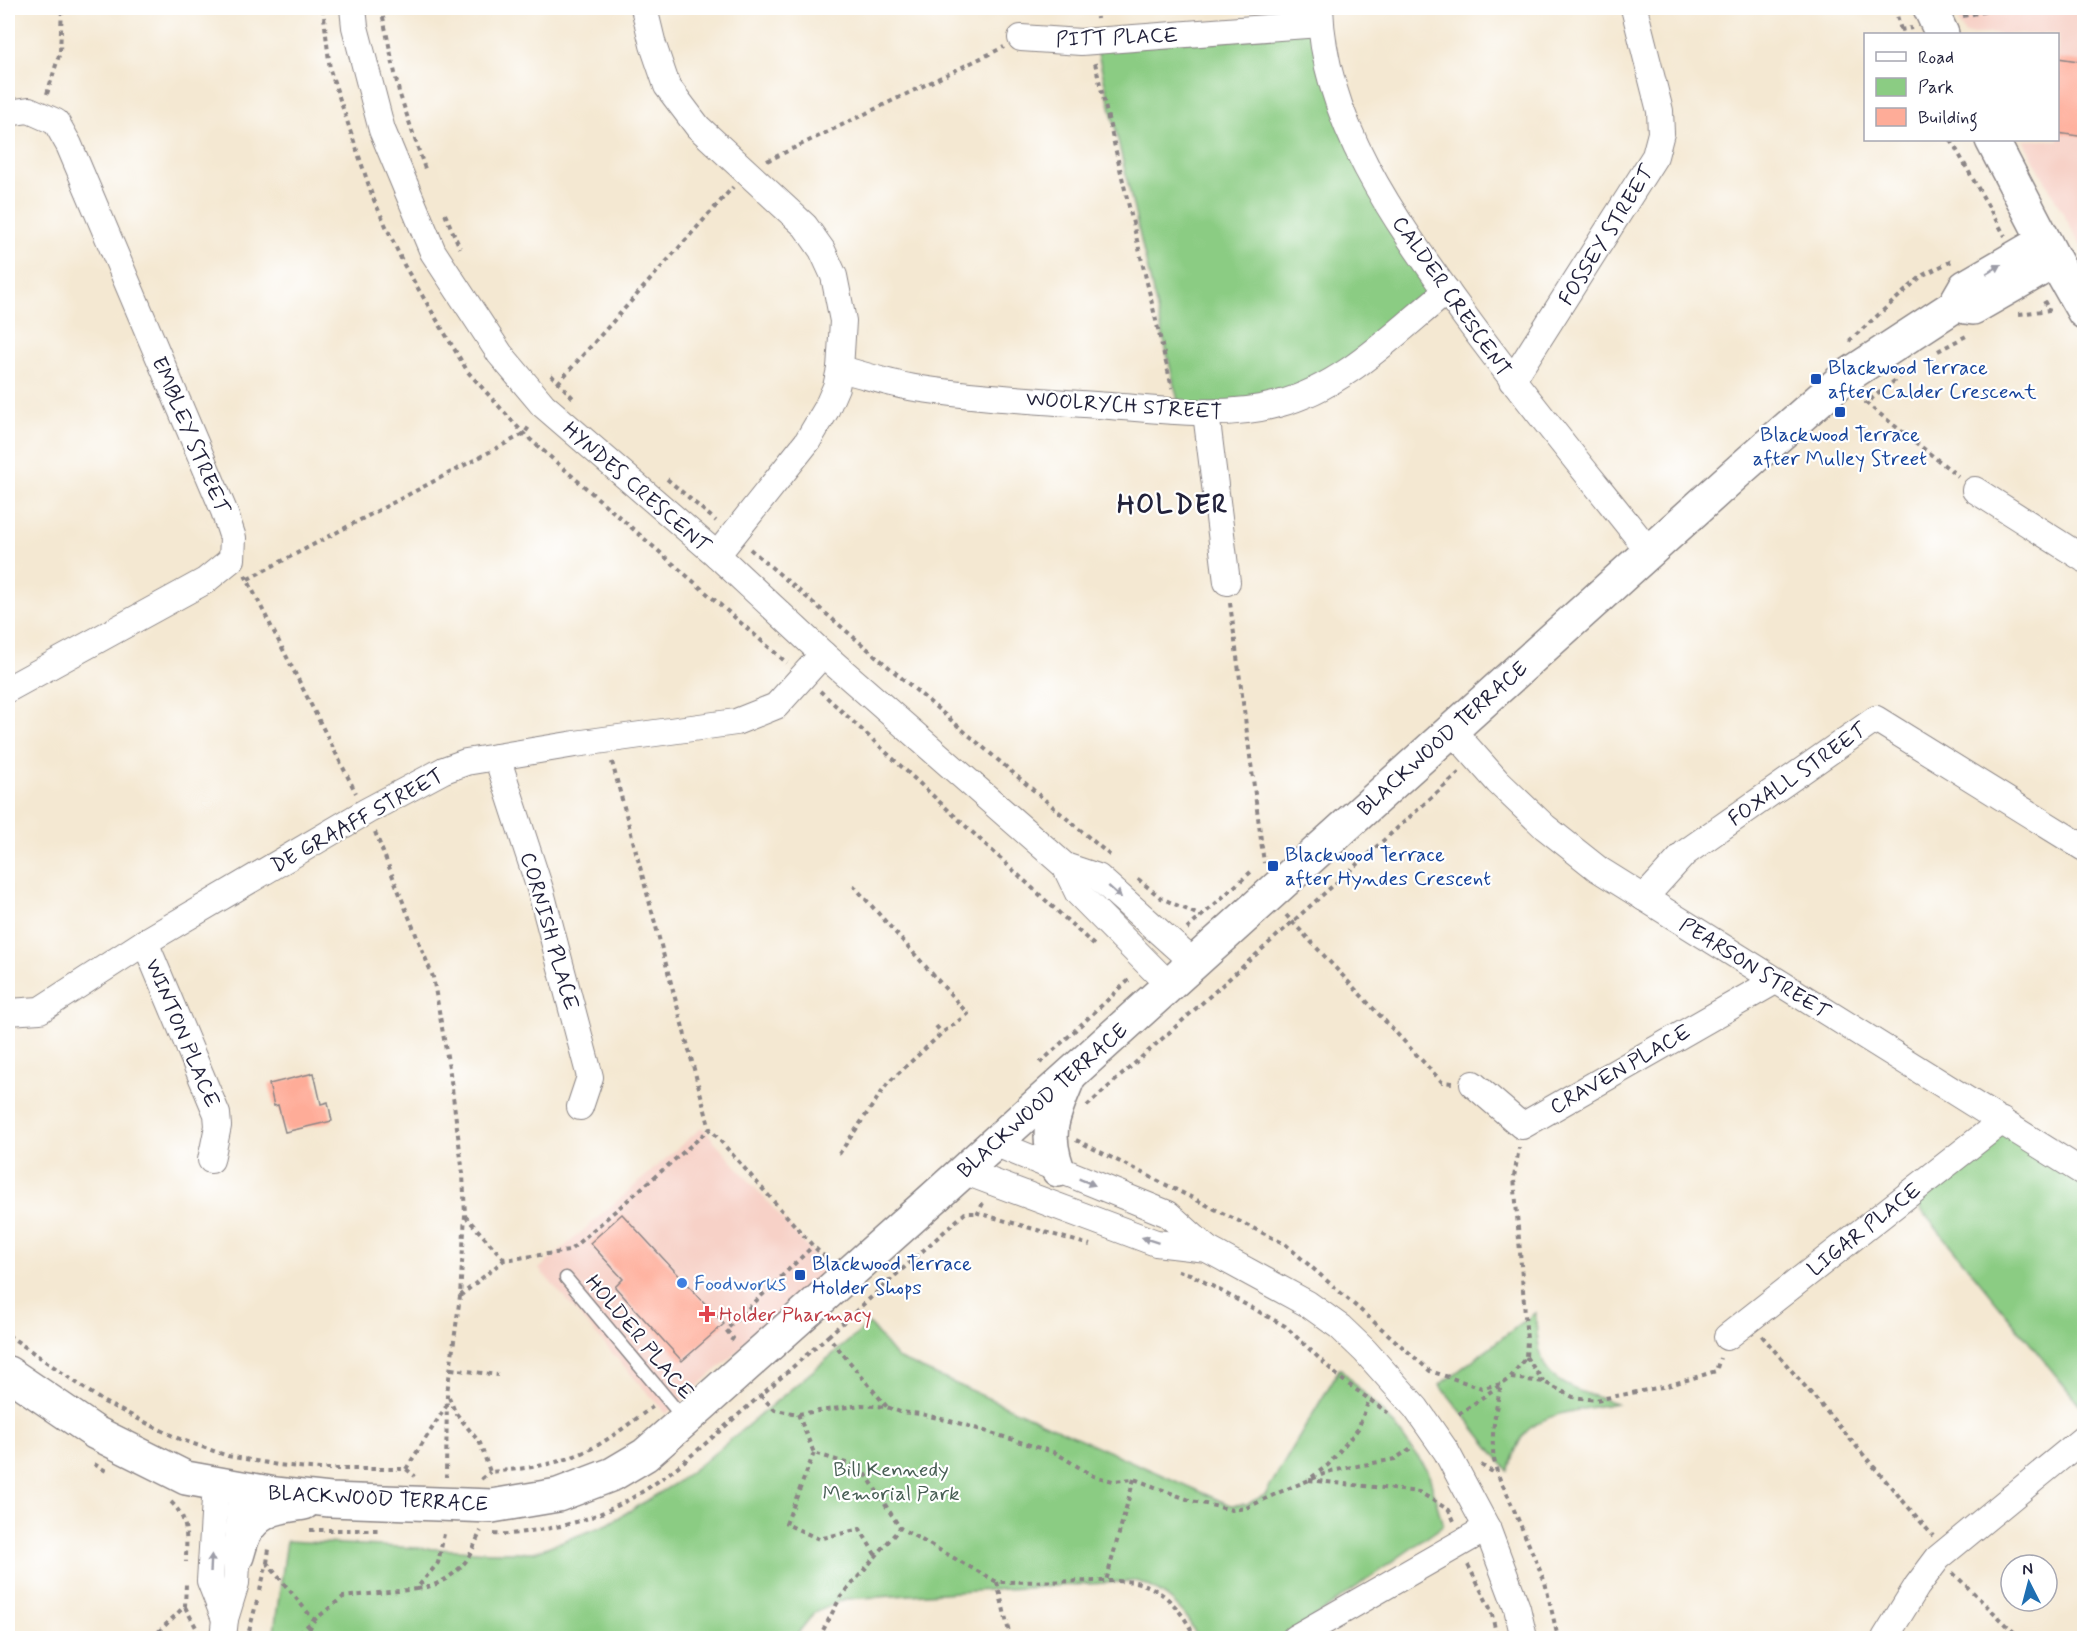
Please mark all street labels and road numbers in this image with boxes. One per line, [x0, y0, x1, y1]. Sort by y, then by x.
street label: PITT PLACE [1055, 22, 1179, 54]
street label: FOSSEY STREET [1553, 160, 1662, 311]
street label: CALDER CRESCENT [1385, 211, 1517, 382]
street label: EMBLEY STREET [144, 352, 236, 519]
street label: WOOLRYCH STREET [1025, 385, 1223, 427]
street label: HYNDES CRESCENT [556, 416, 717, 560]
street label: BLACKWOOD TERRACE [1352, 655, 1534, 823]
street label: FOXALL STREET [1723, 716, 1873, 833]
street label: DE GRAAFF STREET [266, 762, 449, 880]
street label: CORNISH PLACE [513, 849, 585, 1014]
street label: PEARSON STREET [1674, 911, 1835, 1027]
street label: WINTON PLACE [138, 955, 226, 1112]
street label: BLACKWOOD TERRACE [952, 1017, 1134, 1185]
street label: CRAVEN PLACE [1545, 1018, 1696, 1122]
street label: LIGAR PLACE [1802, 1177, 1927, 1283]
street label: HOLDER PLACE [579, 1269, 700, 1406]
street label: BLACKWOOD TERRACE [267, 1479, 489, 1519]

